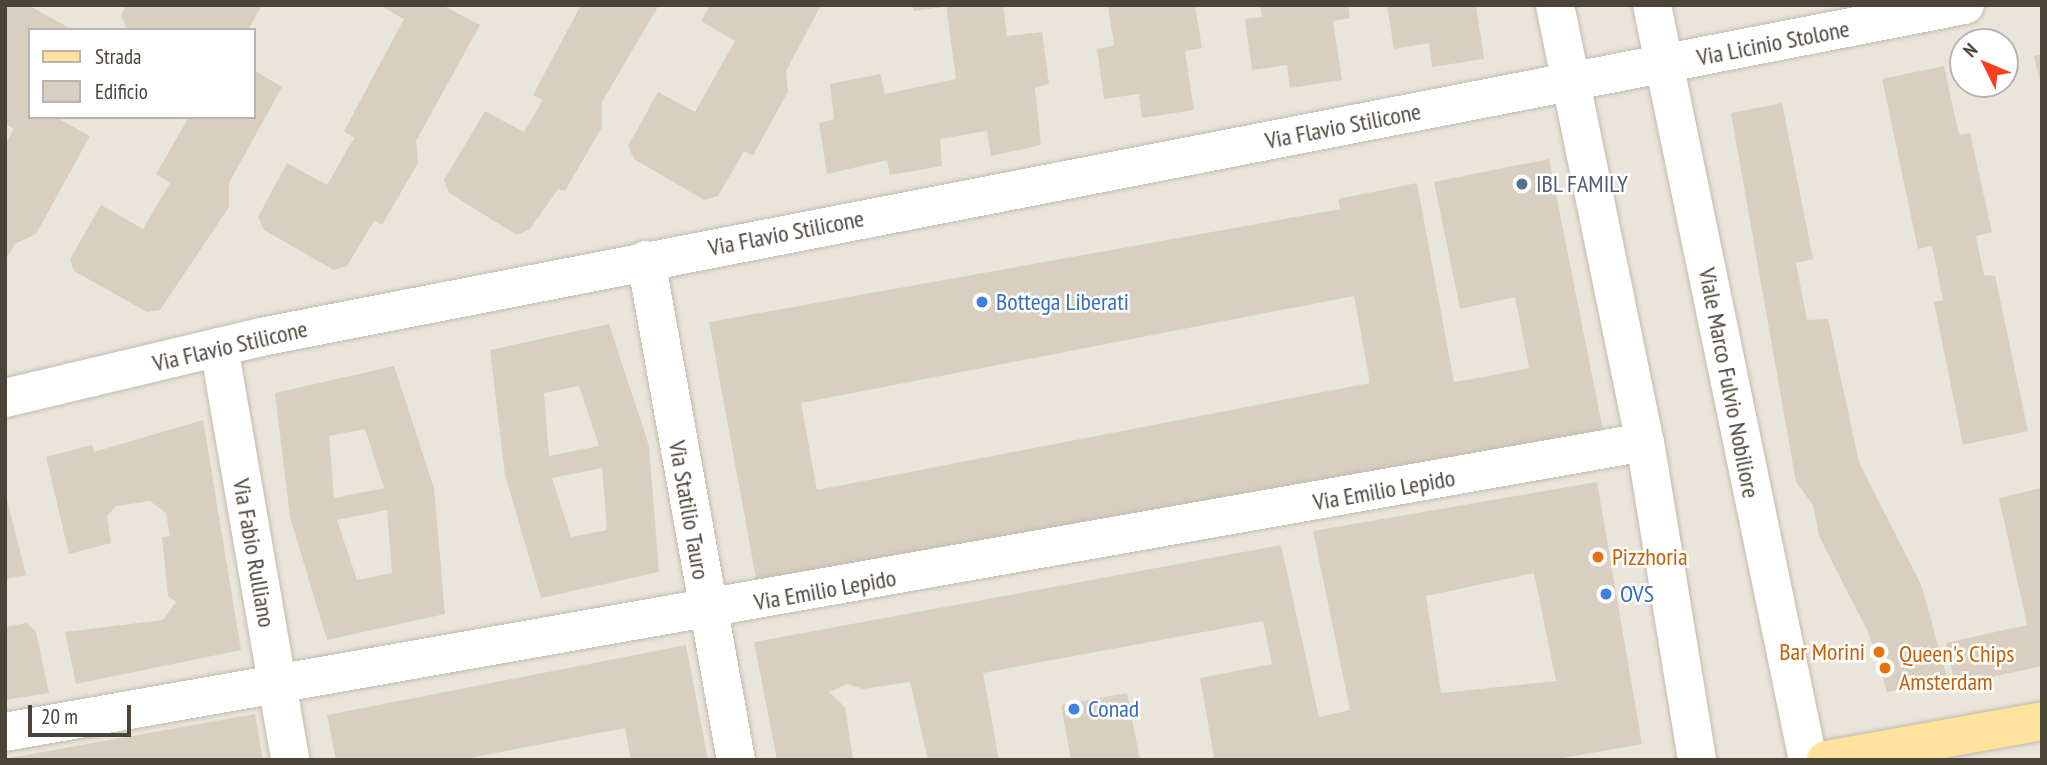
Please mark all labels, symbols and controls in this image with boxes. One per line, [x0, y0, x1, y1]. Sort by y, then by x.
street label: Via Licinio Stolone [1694, 14, 1852, 72]
legend [28, 28, 256, 119]
north arrow [1949, 28, 2019, 98]
text: N [1958, 38, 1982, 62]
text: Strada [95, 43, 141, 70]
text: Edificio [95, 78, 148, 105]
street label: Via Flavio Stilicone [1263, 97, 1423, 155]
place label: IBL FAMILY [1536, 170, 1629, 198]
marker: IBL FAMILY [1514, 176, 1530, 192]
street label: Via Flavio Stilicone [706, 204, 866, 262]
street label: Viale Marco Fulvio Nobiliore [1693, 265, 1765, 501]
place label: Bottega Liberati [996, 288, 1129, 316]
marker: Bottega Liberati [974, 294, 990, 310]
street label: Via Flavio Stilicone [150, 314, 310, 378]
street label: Via Statilio Tauro [663, 438, 715, 582]
street label: Via Emilio Lepido [1311, 463, 1457, 517]
street label: Via Fabio Rulliano [227, 476, 281, 630]
place label: Pizzhoria [1612, 543, 1688, 571]
marker: Pizzhoria [1590, 549, 1606, 565]
street label: Via Emilio Lepido [752, 563, 898, 617]
place label: OVS [1620, 580, 1654, 608]
marker: OVS [1598, 586, 1614, 602]
place label: Bar Morini [1779, 638, 1865, 666]
place label: Queen's Chips Amsterdam [1899, 640, 2014, 696]
marker: Bar Morini [1871, 644, 1887, 660]
marker: Queen's Chips Amsterdam [1877, 660, 1893, 676]
scale bar [32, 692, 135, 736]
place label: Conad [1088, 695, 1139, 723]
marker: Conad [1066, 701, 1082, 717]
text: 20 m [41, 703, 78, 730]

